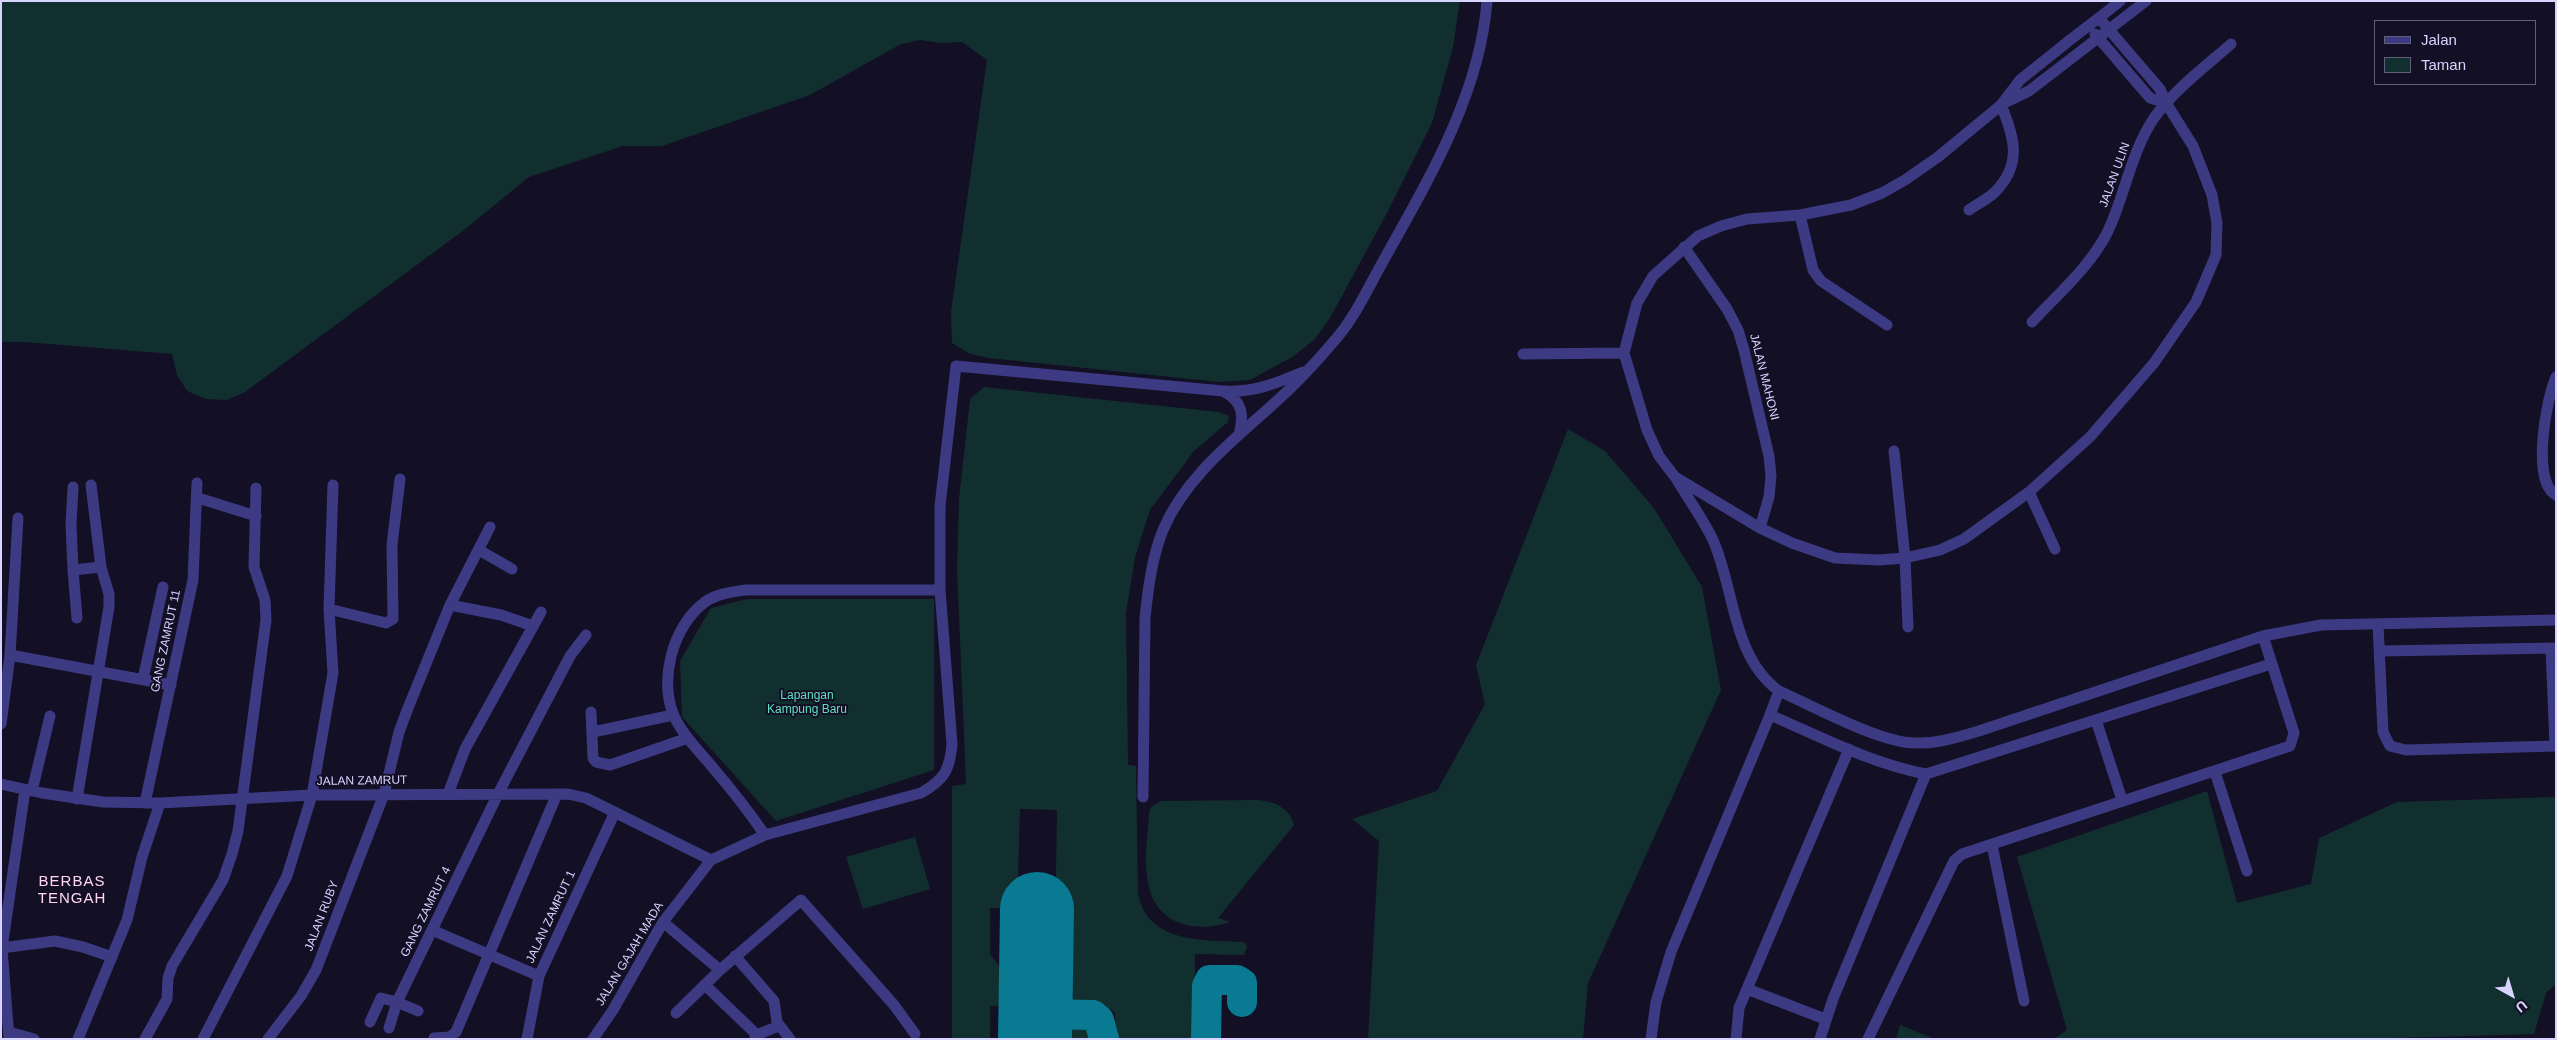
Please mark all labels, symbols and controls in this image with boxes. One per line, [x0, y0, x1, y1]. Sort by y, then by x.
legend [2374, 20, 2537, 85]
text: Jalan [2421, 31, 2457, 48]
text: Taman [2421, 56, 2466, 73]
street label: JALAN ULIN [2097, 141, 2133, 209]
street label: JALAN MAHONI [1746, 332, 1782, 422]
street label: GANG ZAMRUT 11 [148, 588, 184, 694]
park label: Lapangan Kampung Baru [767, 689, 847, 717]
street label: JALAN ZAMRUT [317, 773, 407, 789]
street label: GANG ZAMRUT 4 [398, 865, 454, 959]
street label: JALAN ZAMRUT 1 [523, 868, 579, 966]
district label: BERBAS TENGAH [37, 873, 107, 908]
street label: JALAN RUBY [302, 879, 342, 953]
street label: JALAN GAJAH MADA [593, 899, 667, 1009]
north arrow [2487, 970, 2537, 1020]
text: U [2512, 997, 2530, 1016]

